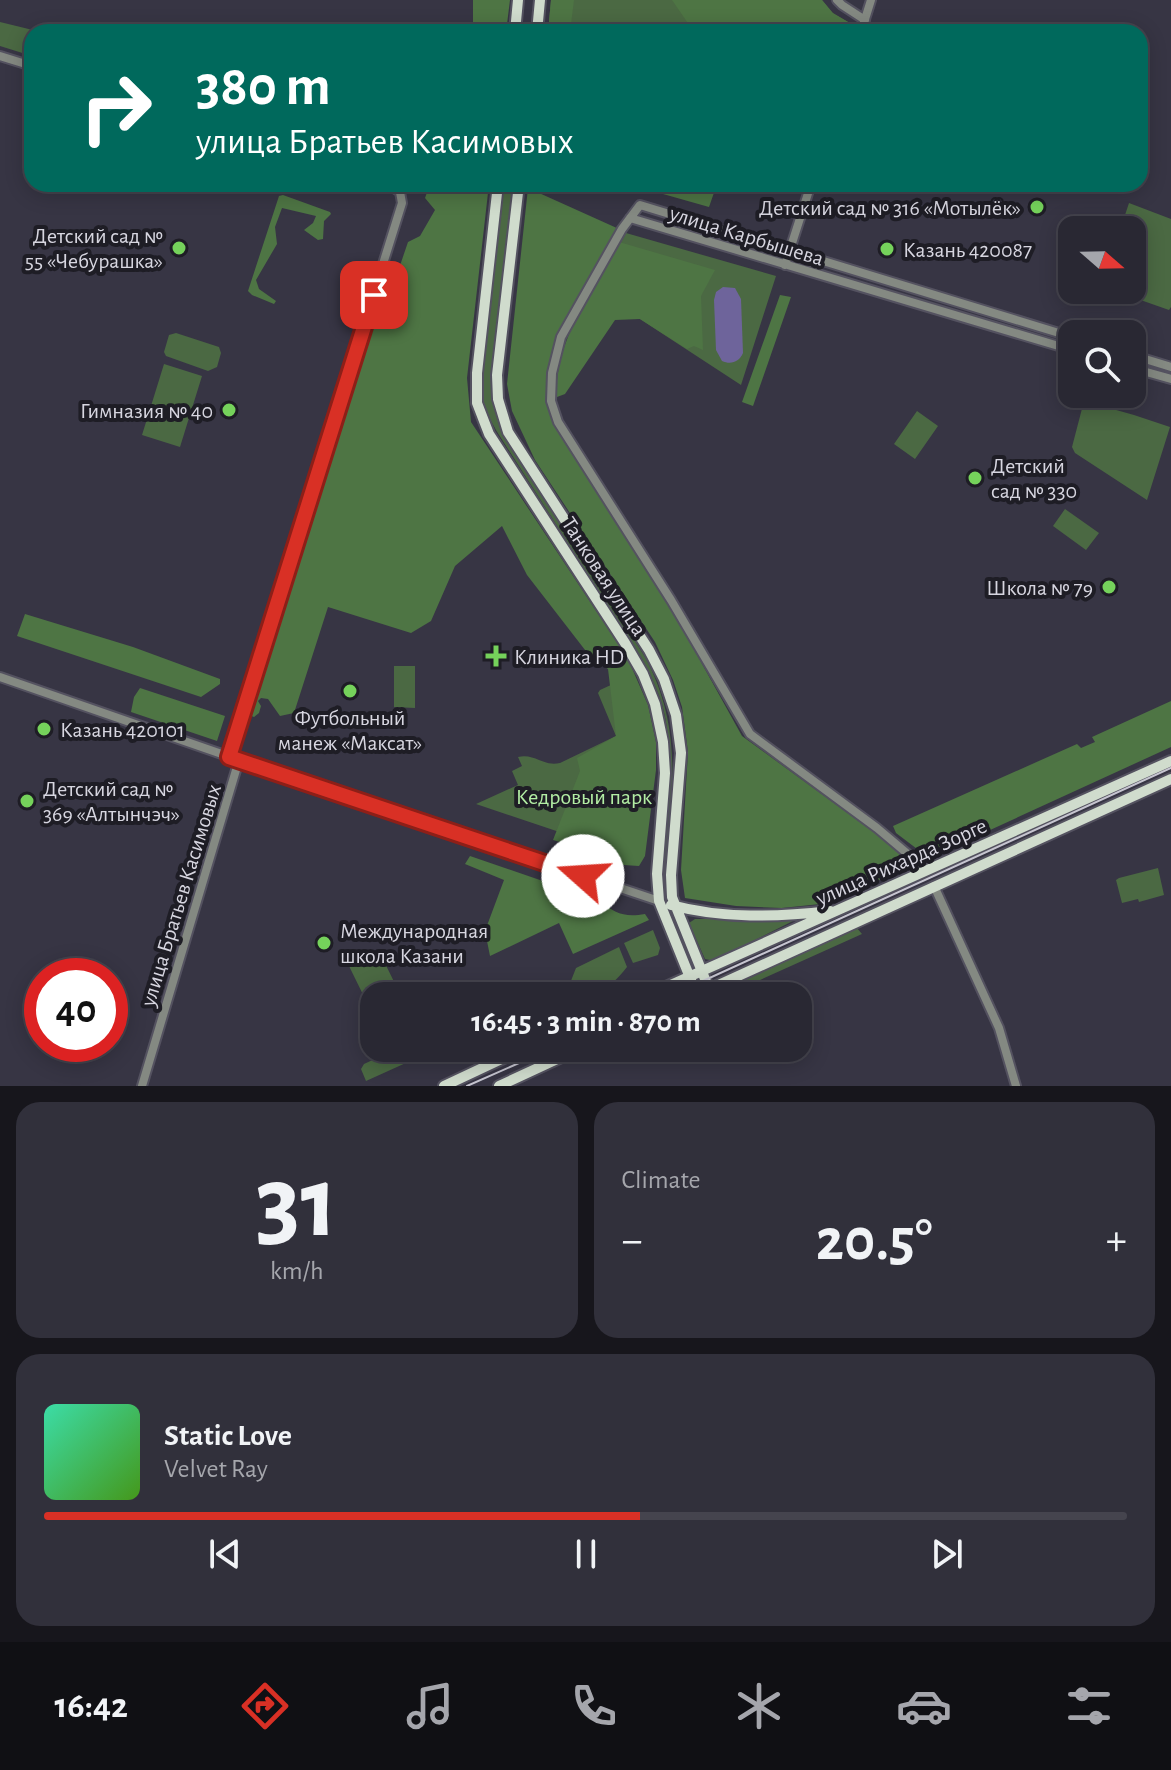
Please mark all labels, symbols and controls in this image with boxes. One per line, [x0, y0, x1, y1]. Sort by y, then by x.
icon: right [64, 56, 168, 160]
text: 380 m [196, 59, 331, 115]
text: улица Братьев Касимовых [196, 124, 574, 160]
place label: Детский сад № 316 «Мотылёк» [759, 197, 1021, 219]
marker: Детский сад № 316 «Мотылёк» [1028, 198, 1046, 216]
street label: улица Карбышева [666, 202, 826, 270]
north arrow [1058, 216, 1146, 304]
map controls [1058, 216, 1146, 408]
place label: Детский сад № 55 «Чебурашка» [25, 225, 163, 272]
marker: Детский сад № 55 «Чебурашка» [170, 239, 188, 257]
place label: Казань 420087 [903, 239, 1032, 261]
marker: Казань 420087 [878, 240, 896, 258]
pin [340, 261, 408, 329]
icon: arrive [352, 273, 396, 317]
button: search [1058, 320, 1146, 408]
place label: Гимназия № 40 [80, 400, 213, 422]
marker: Гимназия № 40 [220, 401, 238, 419]
place label: Детский сад № 330 [991, 455, 1077, 502]
marker: Детский сад № 330 [966, 469, 984, 487]
street label: Танковая улица [558, 513, 651, 640]
place label: Школа № 79 [986, 577, 1093, 599]
marker: Школа № 79 [1100, 578, 1118, 596]
marker: Клиника HD [485, 645, 507, 667]
place label: Клиника HD [514, 646, 624, 668]
marker: Футбольный манеж «Максат» [341, 682, 359, 700]
place label: Футбольный манеж «Максат» [278, 707, 422, 754]
place label: Казань 420101 [60, 719, 185, 741]
marker: Казань 420101 [35, 720, 53, 738]
place label: Детский сад № 369 «Алтынчэч» [43, 778, 180, 825]
street label: улица Братьев Касимовых [136, 781, 225, 1010]
park label: Кедровый парк [516, 786, 652, 808]
marker: Детский сад № 369 «Алтынчэч» [18, 792, 36, 810]
street label: улица Рихарда Зорге [812, 814, 990, 910]
position arrow [541, 834, 625, 918]
place label: Международная школа Казани [340, 920, 488, 967]
marker: Международная школа Казани [315, 934, 333, 952]
speed limit sign: 40 [24, 958, 128, 1062]
text: 16:45 · 3 min · 870 m [471, 1007, 701, 1037]
text: 31 [256, 1152, 338, 1256]
text: Climate [622, 1167, 700, 1193]
text: 20.5° [816, 1211, 933, 1271]
text: − [622, 1219, 643, 1263]
text: + [1106, 1219, 1127, 1263]
text: km/h [270, 1258, 324, 1284]
text: Static Love [164, 1421, 292, 1451]
text: Velvet Ray [164, 1456, 268, 1482]
icon: previous [203, 1532, 247, 1576]
icon: pause [564, 1532, 608, 1576]
icon: next [925, 1532, 969, 1576]
icon: directions [237, 1678, 293, 1734]
icon: music [402, 1678, 458, 1734]
icon: phone [566, 1678, 622, 1734]
icon: climate [731, 1678, 787, 1734]
icon: car [896, 1678, 952, 1734]
icon: filters [1061, 1678, 1117, 1734]
text: 16:42 [54, 1688, 128, 1724]

